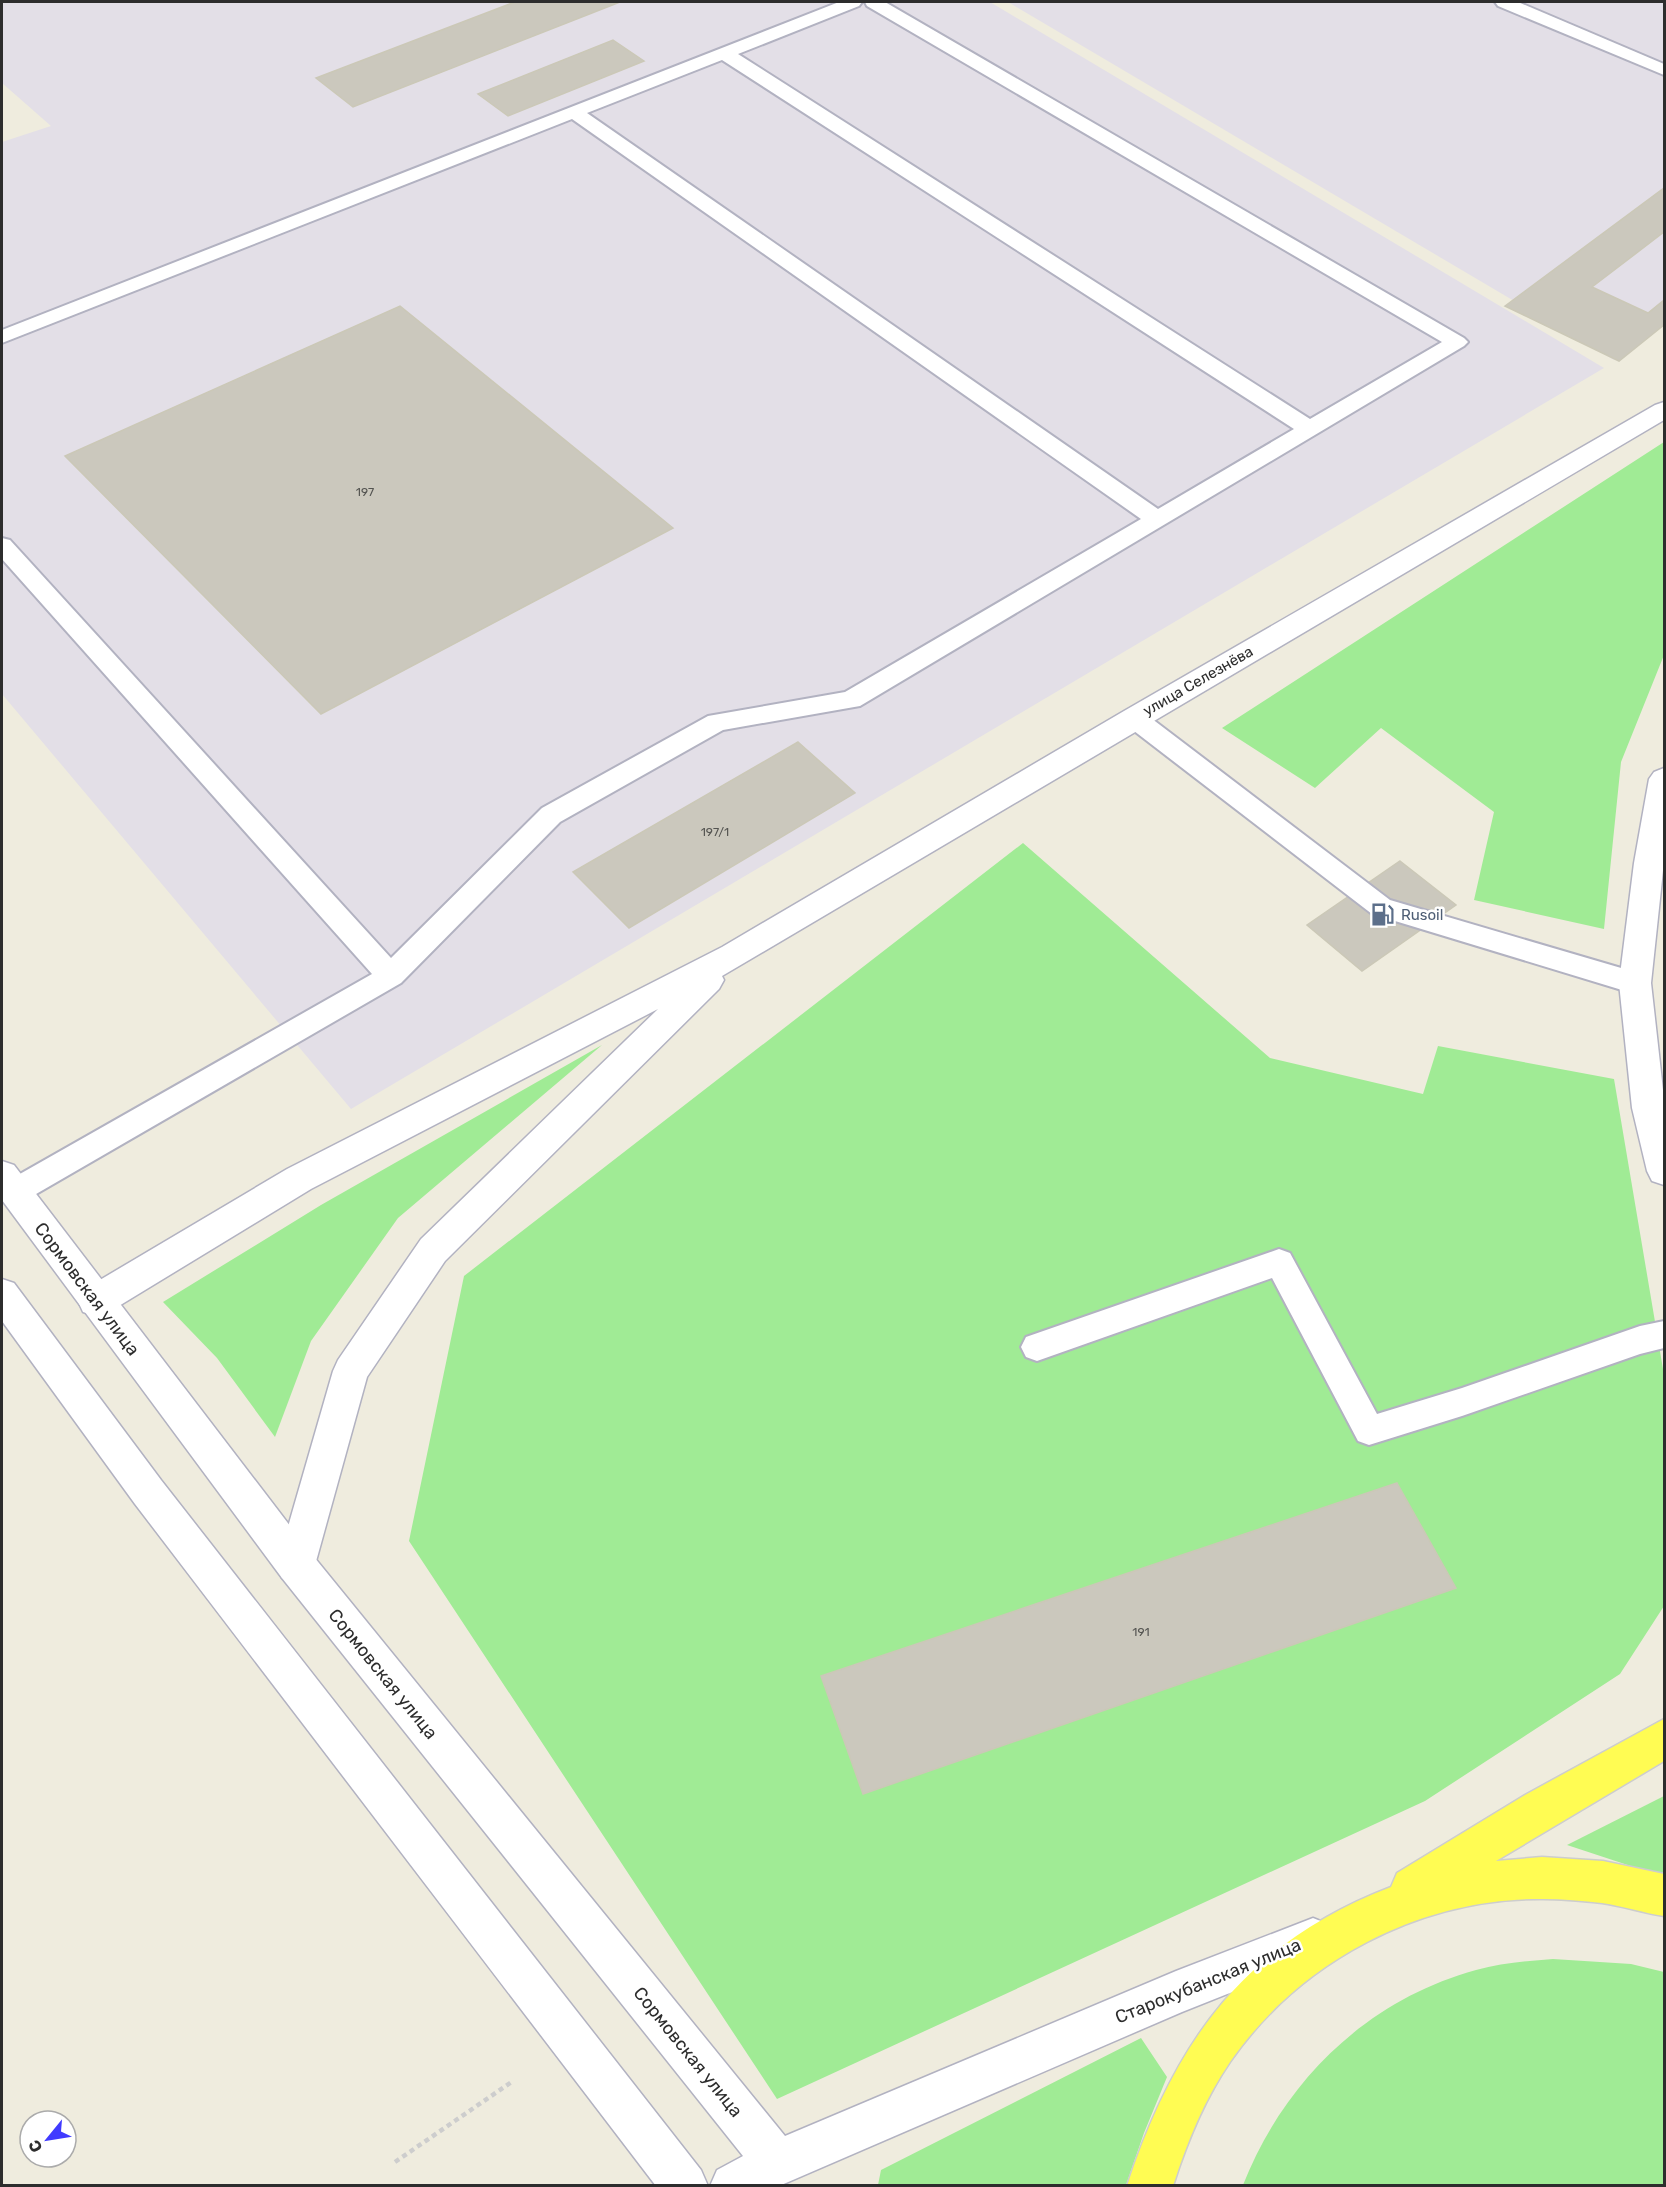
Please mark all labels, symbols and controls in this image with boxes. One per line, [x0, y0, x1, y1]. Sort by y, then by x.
house number: 197 [356, 485, 374, 499]
street label: улица Селезнёва [1140, 642, 1256, 720]
house number: 197/1 [701, 825, 729, 839]
fuel station icon: Rusoil [1370, 902, 1396, 928]
place label: Rusoil [1401, 906, 1443, 924]
street label: Сормовская улица [30, 1218, 144, 1360]
street label: Сормовская улица [324, 1604, 442, 1744]
house number: 191 [1132, 1625, 1150, 1639]
street label: Старокубанская улица [1112, 1934, 1304, 2028]
street label: Сормовская улица [629, 1982, 747, 2122]
north arrow [18, 2109, 78, 2169]
text: С [24, 2137, 46, 2156]

